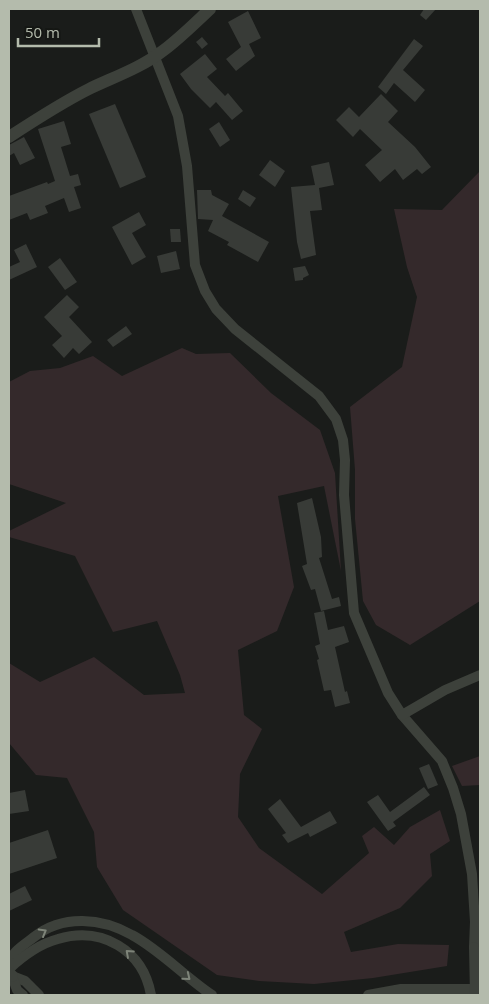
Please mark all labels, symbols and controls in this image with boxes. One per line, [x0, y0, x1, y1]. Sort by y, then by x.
scale bar [18, 15, 99, 47]
text: 50 m [25, 22, 60, 42]
one-way arrow [38, 928, 47, 938]
one-way arrow [126, 950, 135, 959]
one-way arrow [181, 971, 190, 979]

